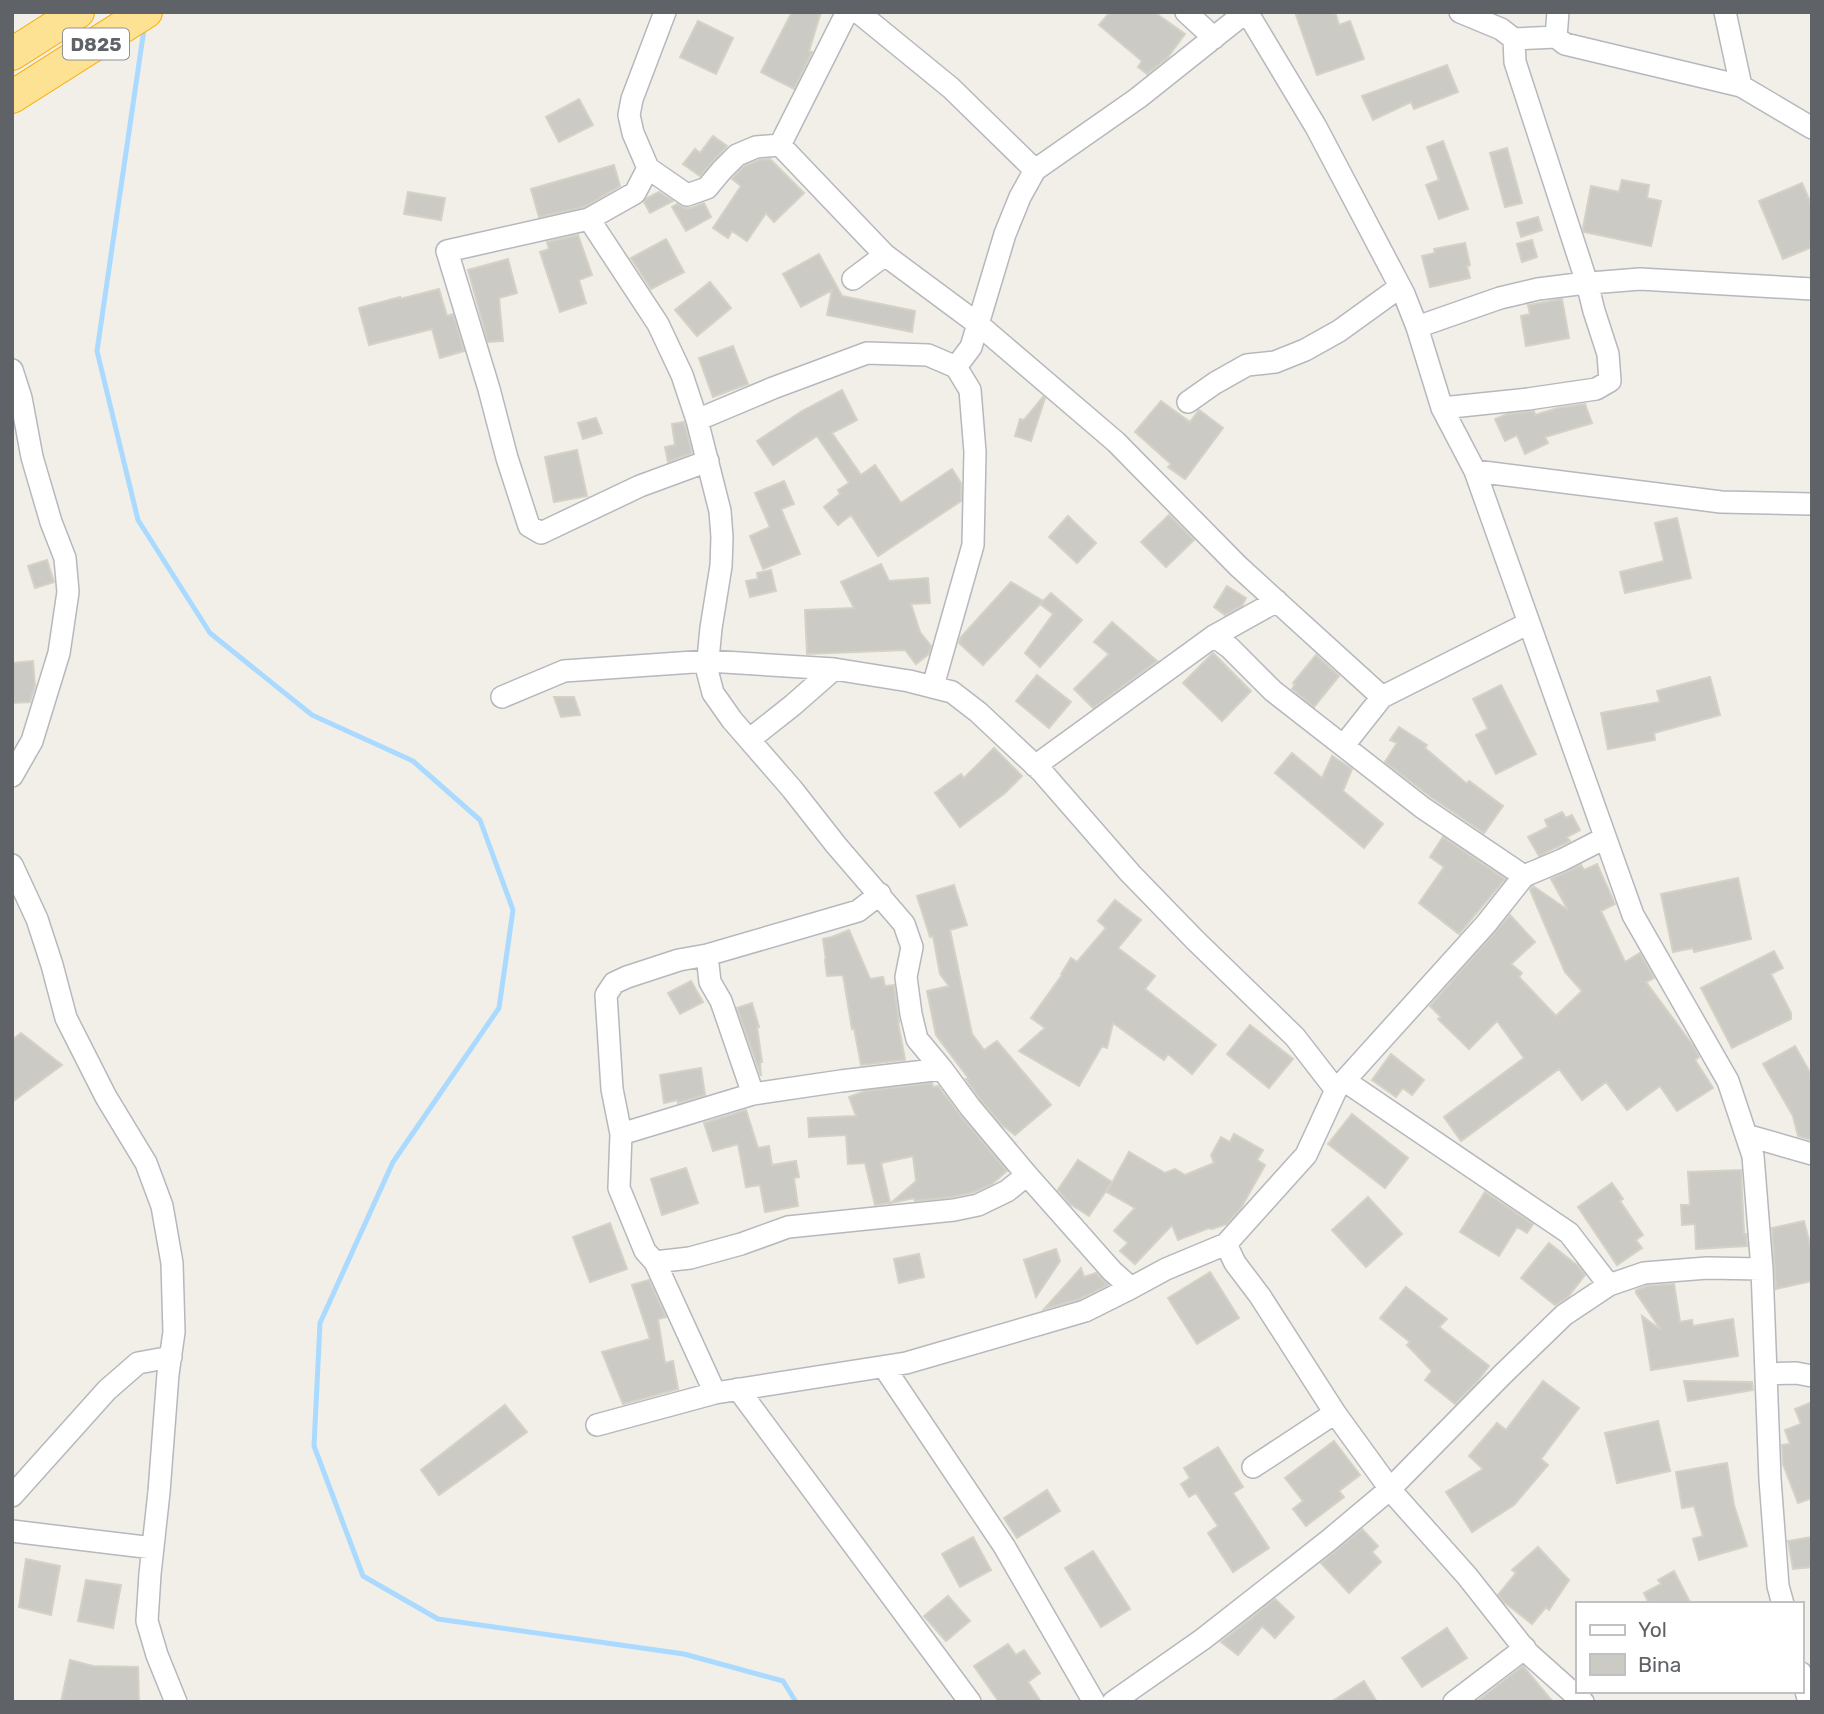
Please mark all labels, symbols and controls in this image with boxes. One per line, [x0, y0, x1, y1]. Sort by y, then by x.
road number: D825 [63, 28, 129, 60]
legend [1576, 1602, 1803, 1693]
text: Yol [1638, 1617, 1667, 1642]
text: Bina [1638, 1652, 1681, 1677]

